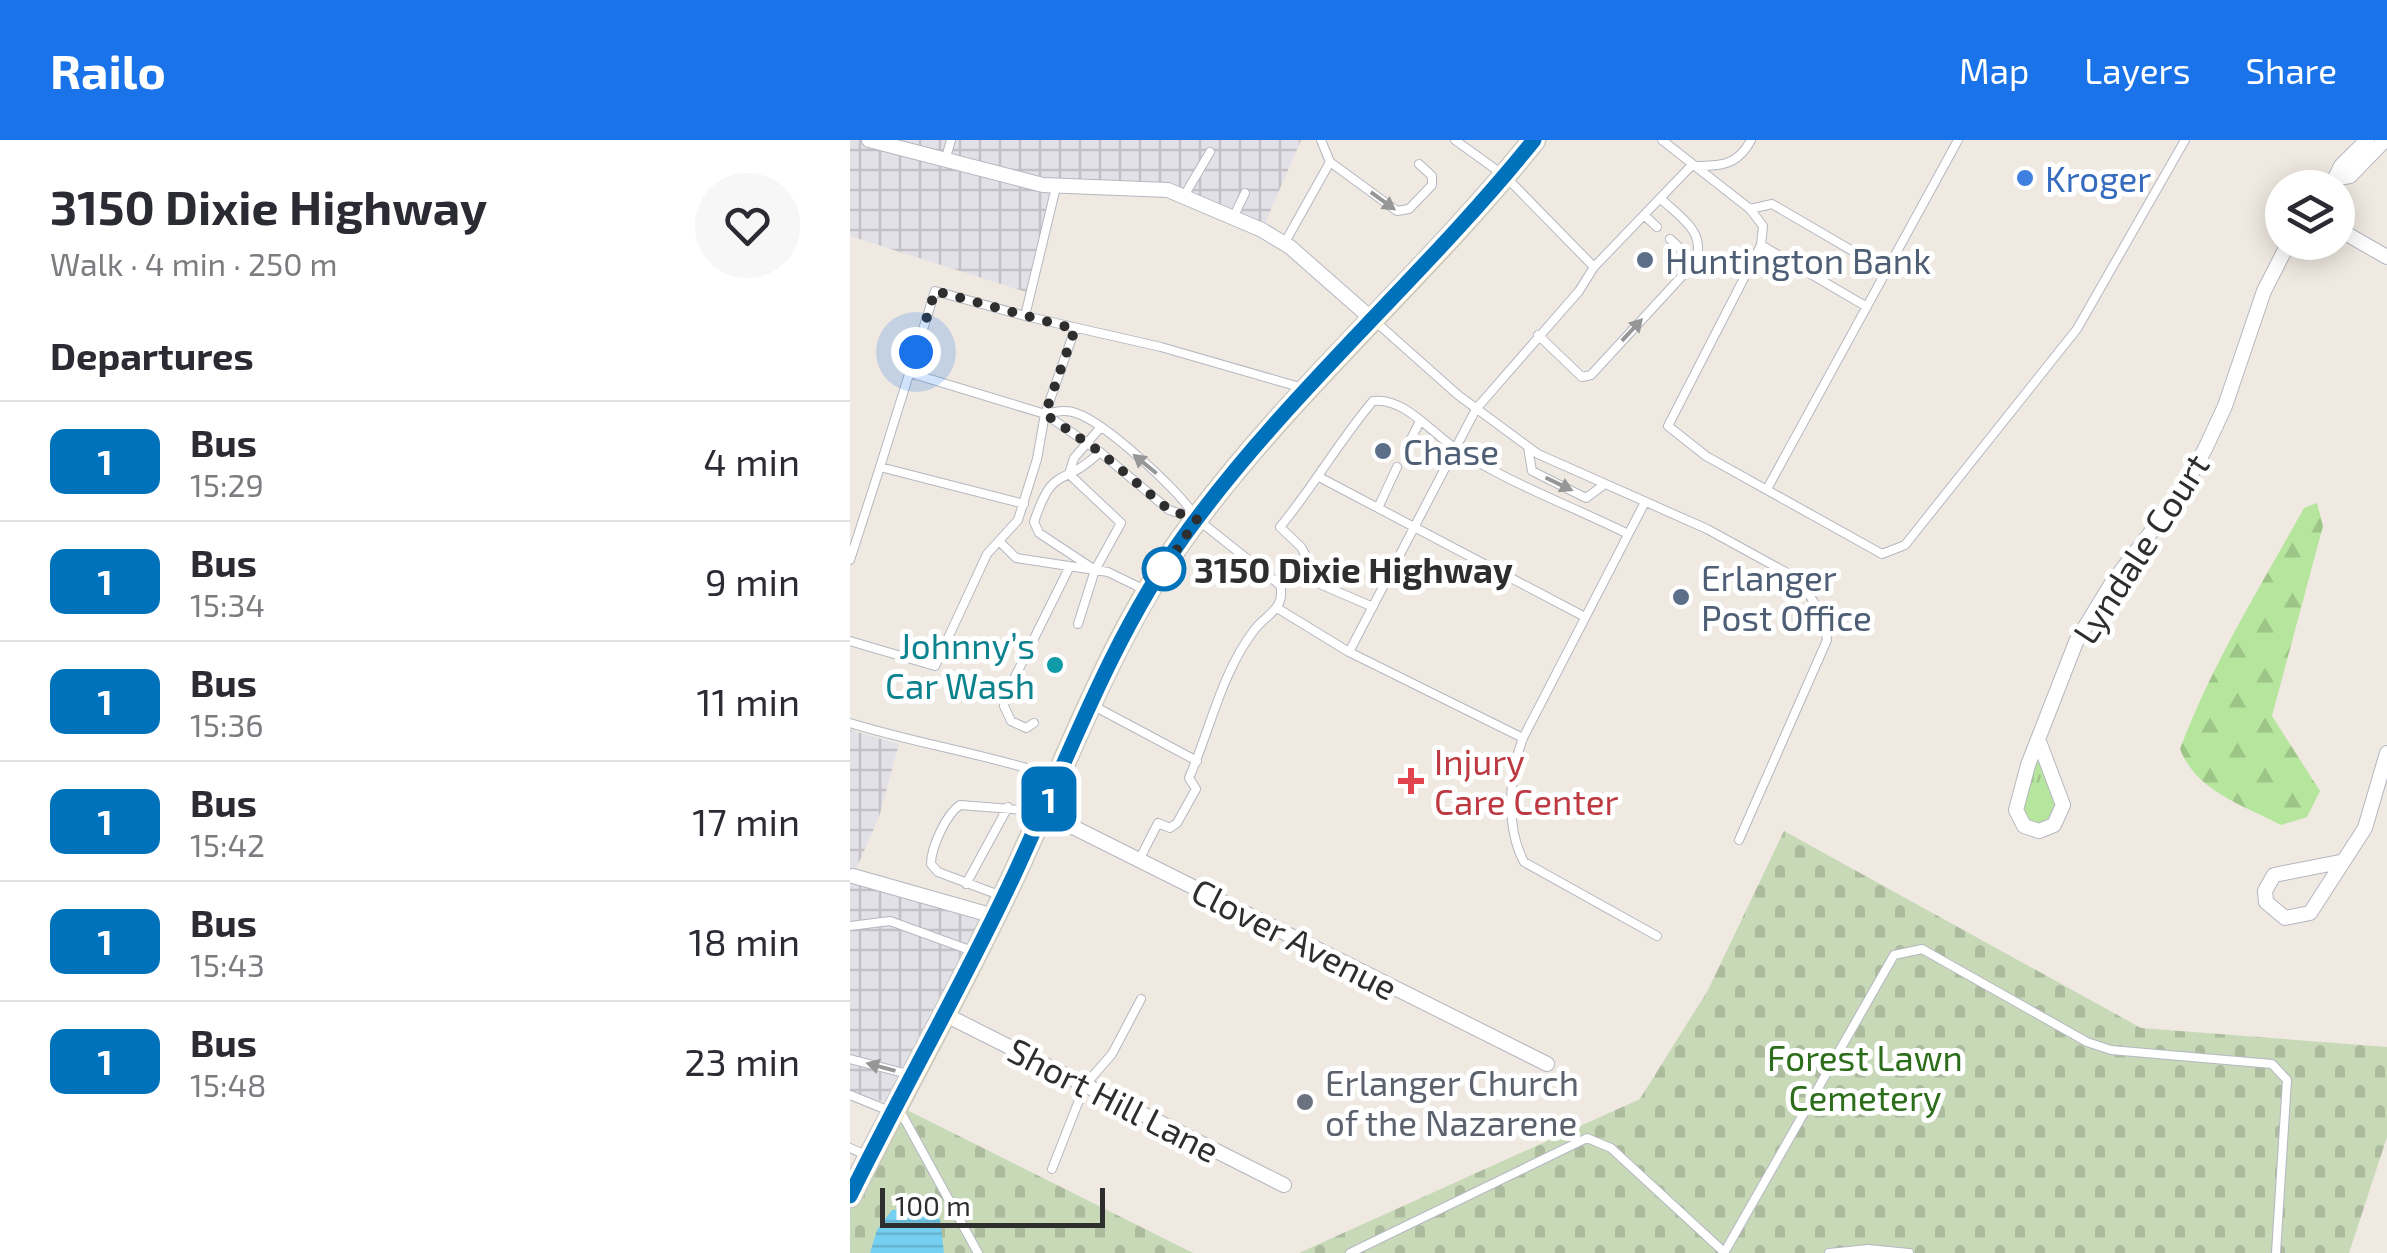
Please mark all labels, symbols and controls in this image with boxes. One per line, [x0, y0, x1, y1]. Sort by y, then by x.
text: Railo [50, 41, 166, 99]
text: Map [1959, 49, 2029, 91]
text: Layers [2084, 49, 2190, 91]
text: Share [2245, 49, 2337, 91]
place label: Kroger [2045, 157, 2151, 199]
marker: Kroger [2014, 167, 2036, 189]
map controls [2265, 170, 2355, 260]
button: layers [2265, 170, 2355, 260]
button: heart [695, 173, 800, 278]
text: 3150 Dixie Highway [50, 177, 487, 235]
one-way arrow [1370, 190, 1396, 210]
place label: Huntington Bank [1665, 239, 1931, 281]
text: Walk · 4 min · 250 m [50, 244, 338, 282]
marker: Huntington Bank [1634, 249, 1656, 271]
one-way arrow [1620, 319, 1643, 343]
your location [891, 327, 941, 377]
text: Departures [50, 332, 254, 378]
text: Bus [190, 419, 257, 465]
place label: Chase [1403, 430, 1499, 472]
text: 4 min [703, 438, 800, 484]
text: 1 [97, 440, 113, 482]
marker: Chase [1372, 440, 1394, 462]
street label: Lyndale Court [2063, 445, 2217, 651]
one-way arrow [1132, 454, 1157, 475]
text: 15:29 [190, 465, 264, 503]
one-way arrow [1544, 475, 1573, 492]
text: Bus [190, 539, 257, 585]
marker: 3150 Dixie Highway [1143, 548, 1185, 590]
place label: 3150 Dixie Highway [1194, 548, 1513, 591]
place label: Erlanger Post Office [1701, 556, 1872, 638]
text: 9 min [705, 558, 800, 604]
text: 1 [97, 560, 113, 602]
text: 15:34 [190, 585, 265, 623]
marker: Erlanger Post Office [1670, 586, 1692, 608]
place label: Johnny’s Car Wash [885, 624, 1035, 706]
marker: Johnny’s Car Wash [1044, 654, 1066, 676]
text: Bus [190, 659, 257, 705]
text: 11 min [696, 678, 800, 724]
text: 1 [97, 680, 113, 722]
text: 15:36 [190, 705, 264, 743]
place label: Injury Care Center [1434, 740, 1619, 822]
line badge: 1 [1016, 766, 1082, 832]
marker: Injury Care Center [1398, 768, 1424, 794]
text: 1 [1041, 778, 1057, 820]
text: Bus [190, 779, 257, 825]
text: 17 min [692, 798, 800, 844]
text: 1 [97, 800, 113, 842]
text: 15:42 [190, 825, 265, 863]
street label: Clover Avenue [1185, 868, 1405, 1008]
text: Bus [190, 899, 257, 945]
text: 18 min [689, 918, 800, 964]
text: 1 [97, 920, 113, 962]
text: 15:43 [190, 945, 265, 983]
text: Bus [190, 1019, 257, 1065]
street label: Short Hill Lane [1001, 1028, 1227, 1170]
park label: Forest Lawn Cemetery [1767, 1036, 1963, 1118]
text: 23 min [684, 1038, 800, 1084]
text: 1 [97, 1040, 113, 1082]
one-way arrow [865, 1058, 896, 1074]
place label: Erlanger Church of the Nazarene [1325, 1061, 1579, 1143]
text: 15:48 [190, 1065, 267, 1103]
marker: Erlanger Church of the Nazarene [1294, 1091, 1316, 1113]
scale bar [880, 1183, 1105, 1228]
text: 100 m [895, 1188, 971, 1222]

